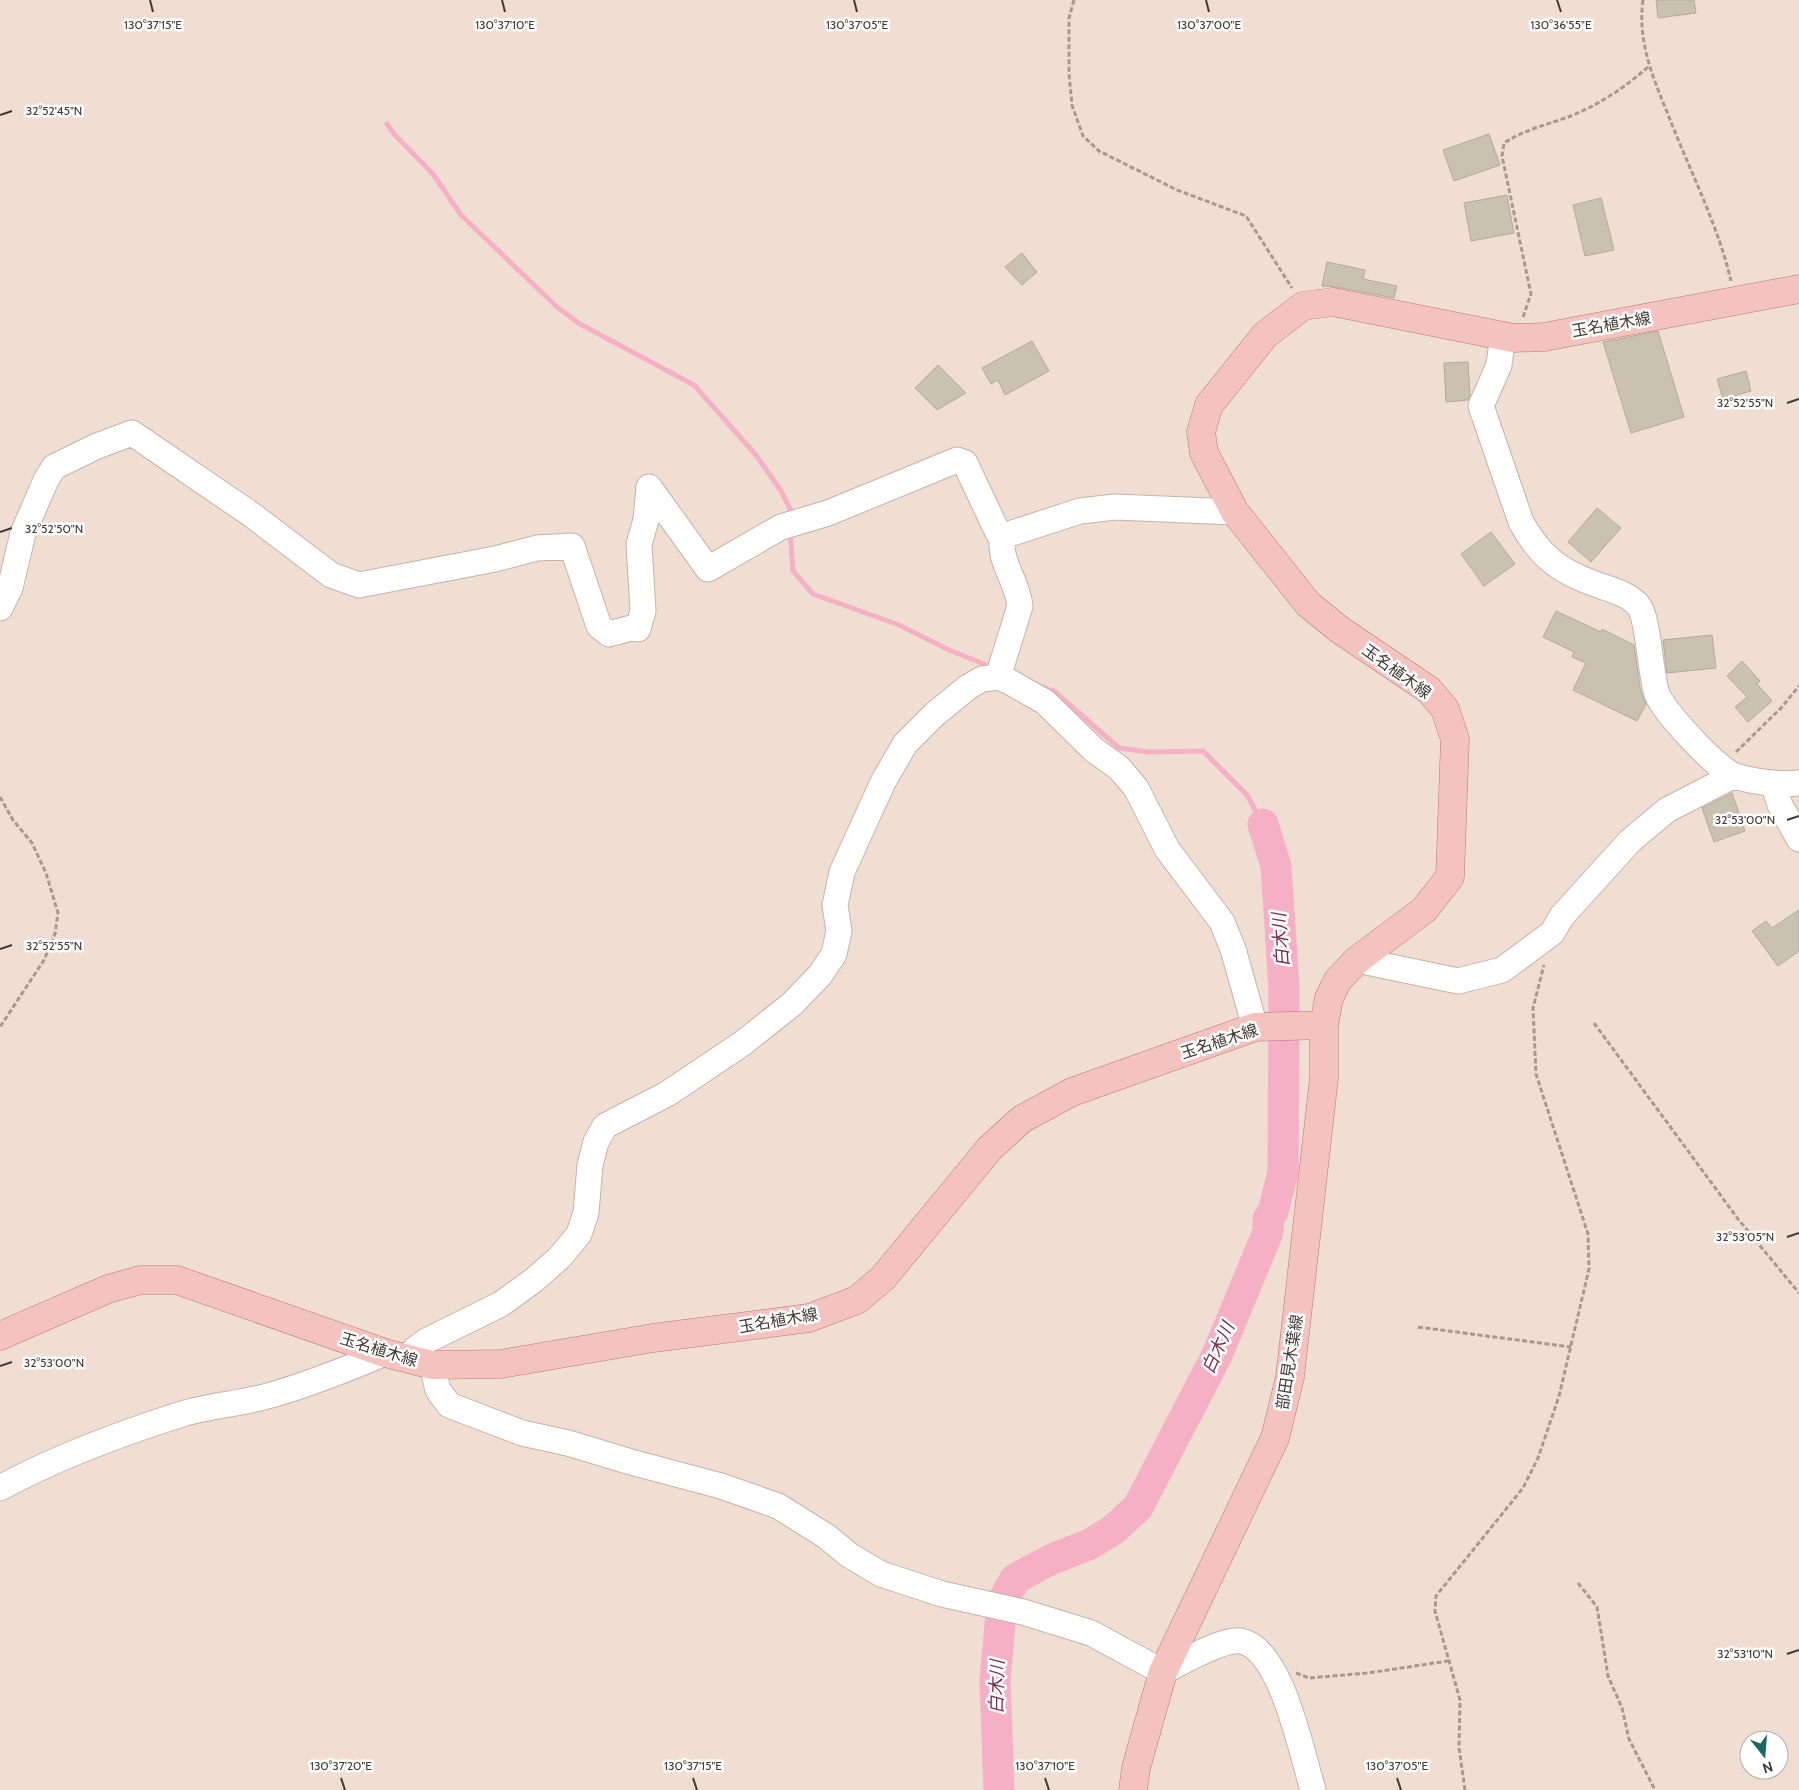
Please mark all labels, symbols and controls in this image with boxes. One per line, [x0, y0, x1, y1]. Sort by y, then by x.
text: 130°37'15"E [124, 17, 182, 32]
text: 130°37'10"E [475, 17, 535, 32]
text: 130°37'05"E [826, 17, 888, 32]
text: 130°37'00"E [1177, 17, 1241, 32]
text: 130°36'55"E [1530, 17, 1592, 32]
text: 32°52'45"N [26, 103, 82, 118]
street label: 玉名植木線 [1570, 308, 1652, 341]
text: 32°52'55"N [1717, 395, 1773, 410]
text: 32°52'50"N [25, 521, 83, 536]
street label: 玉名植木線 [1359, 640, 1435, 703]
text: 32°53'00"N [1715, 812, 1775, 827]
water label: 白木川 [1268, 910, 1294, 968]
text: 32°52'55"N [26, 938, 82, 953]
street label: 玉名植木線 [1178, 1020, 1260, 1063]
text: 32°53'05"N [1716, 1229, 1774, 1244]
street label: 玉名植木線 [737, 1304, 819, 1337]
street label: 部田見木葉線 [1273, 1313, 1306, 1411]
water label: 白木川 [1197, 1317, 1240, 1377]
street label: 玉名植木線 [338, 1329, 420, 1370]
text: 32°53'00"N [24, 1355, 84, 1370]
text: 32°53'10"N [1717, 1646, 1773, 1661]
water label: 白木川 [986, 1658, 1009, 1714]
north arrow [1739, 1730, 1789, 1780]
text: N [1760, 1757, 1775, 1777]
text: 130°37'20"E [310, 1758, 372, 1773]
text: 130°37'15"E [664, 1758, 722, 1773]
text: 130°37'10"E [1015, 1758, 1075, 1773]
text: 130°37'05"E [1366, 1758, 1428, 1773]

